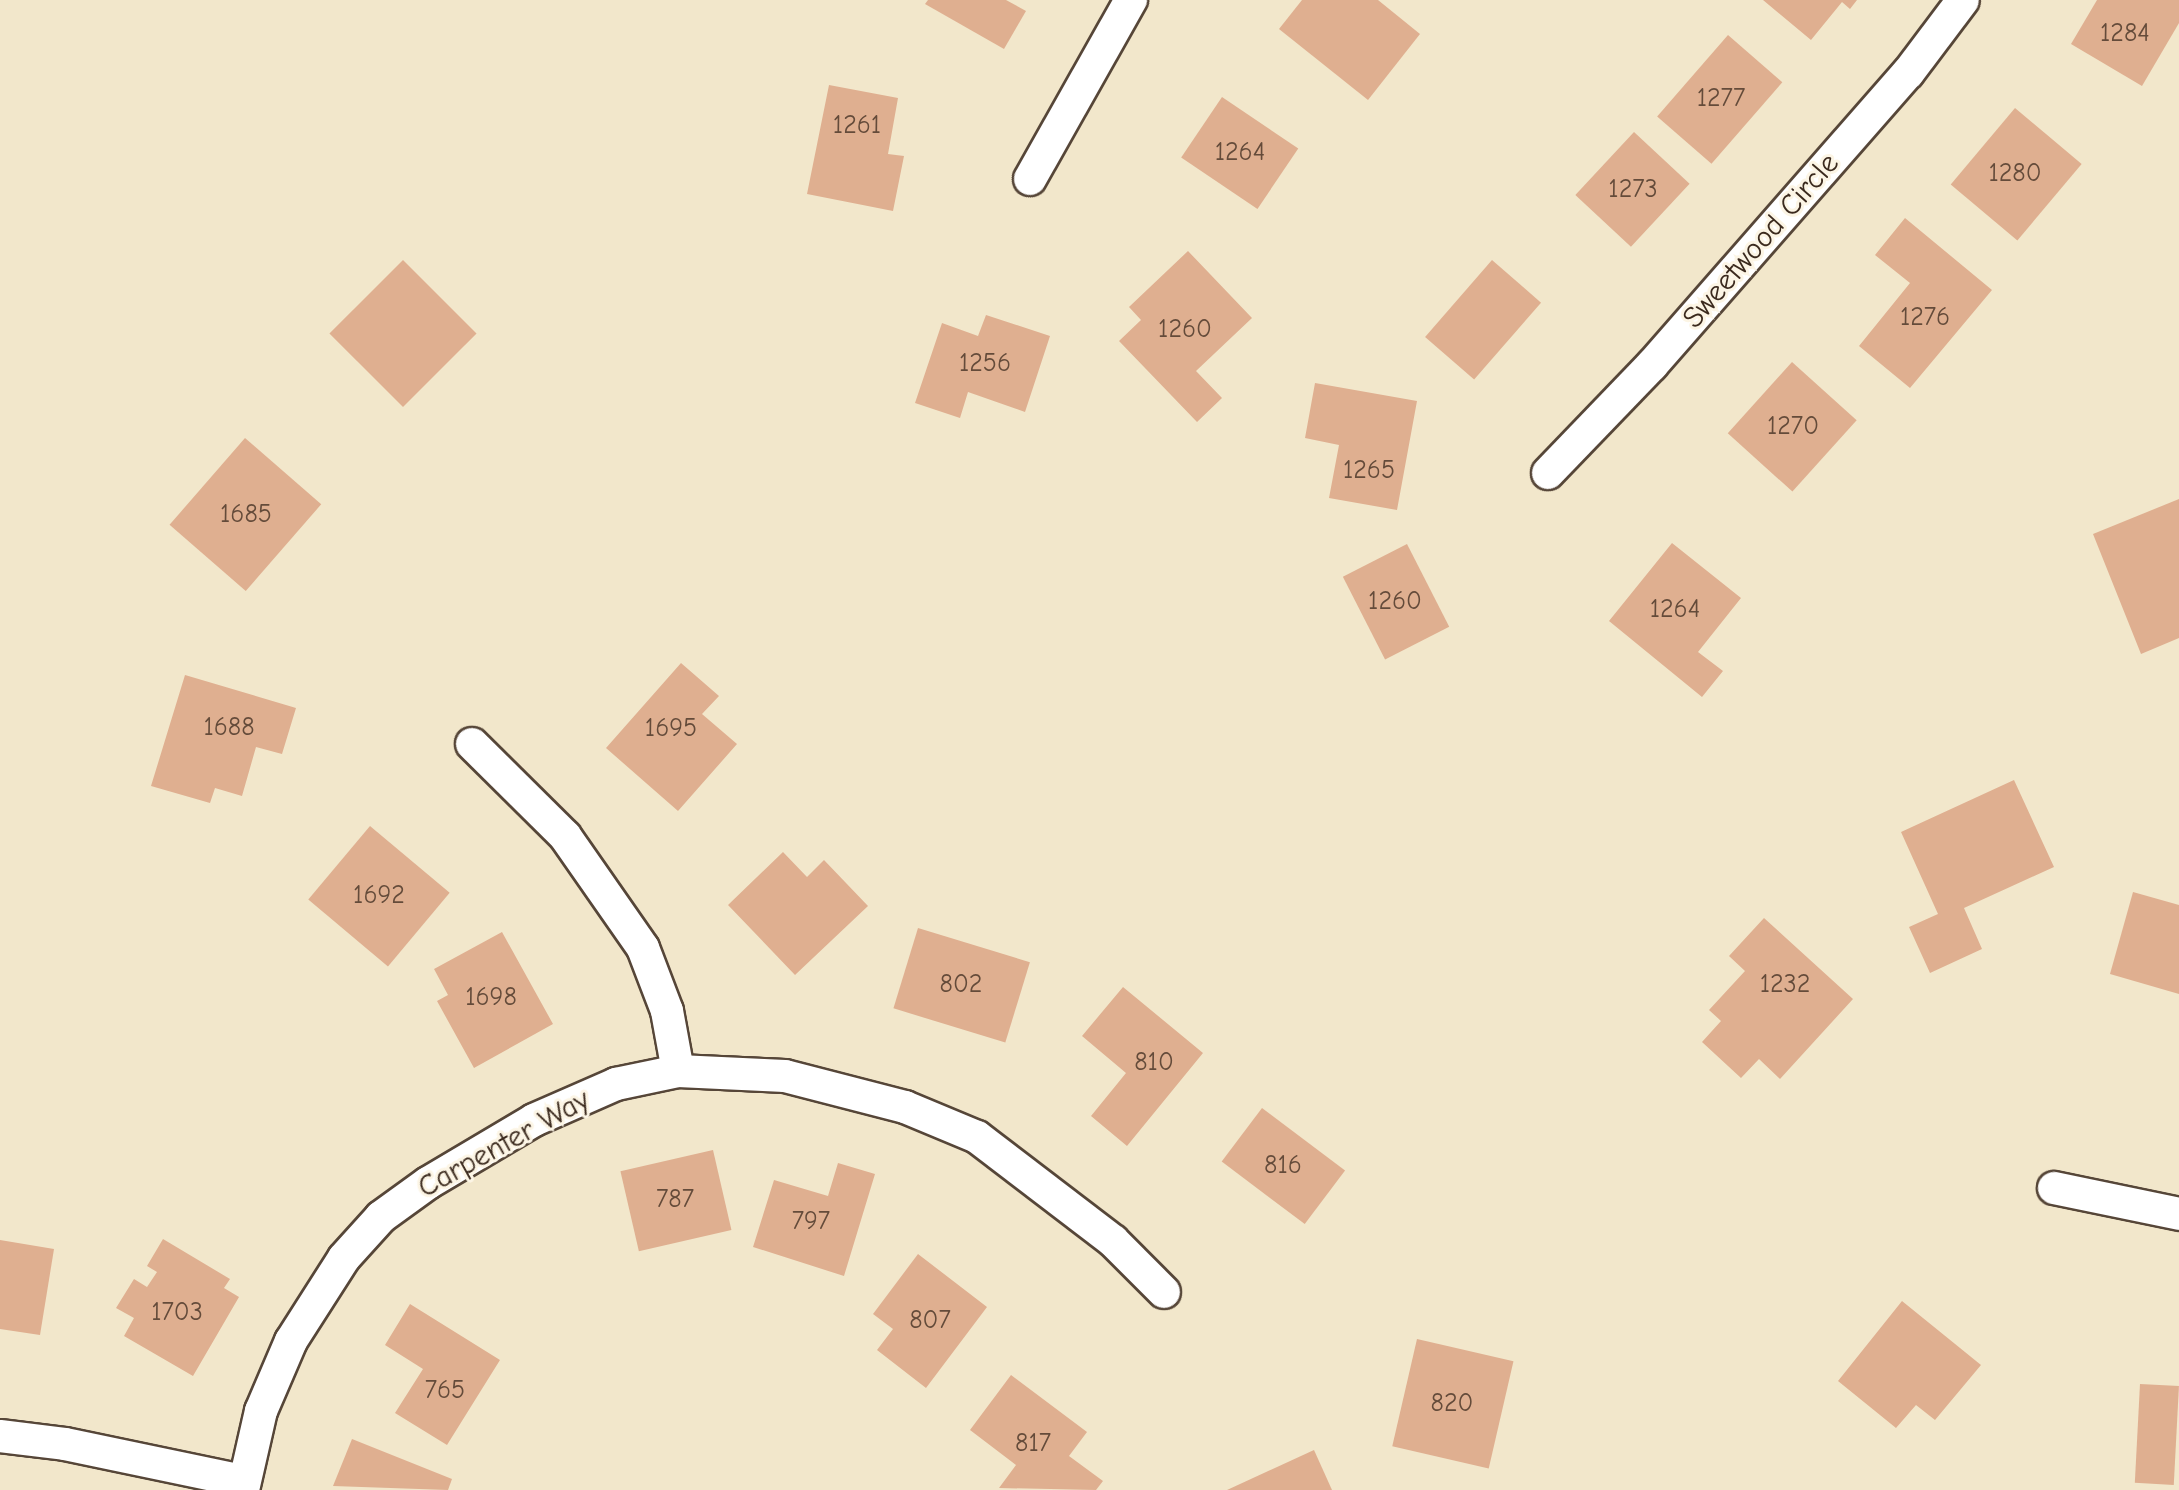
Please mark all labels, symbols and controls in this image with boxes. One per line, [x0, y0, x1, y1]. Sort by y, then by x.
house number: 1284 [2100, 18, 2150, 50]
house number: 1277 [1697, 83, 1745, 115]
house number: 1261 [833, 110, 881, 142]
house number: 1264 [1215, 137, 1265, 169]
street label: Sweetwood Circle [1675, 146, 1847, 336]
house number: 1280 [1988, 158, 2042, 190]
house number: 1273 [1608, 174, 1658, 206]
house number: 1276 [1900, 302, 1950, 334]
house number: 1260 [1158, 314, 1212, 346]
house number: 1256 [959, 348, 1011, 380]
house number: 1270 [1767, 411, 1819, 443]
house number: 1265 [1343, 455, 1395, 487]
house number: 1685 [220, 499, 272, 531]
house number: 1260 [1368, 586, 1422, 618]
house number: 1264 [1650, 594, 1700, 626]
house number: 1688 [203, 712, 255, 744]
house number: 1695 [645, 713, 697, 745]
house number: 1692 [353, 880, 405, 912]
house number: 802 [940, 969, 982, 1001]
house number: 1232 [1760, 969, 1810, 1001]
house number: 1698 [465, 982, 517, 1014]
house number: 810 [1134, 1047, 1174, 1079]
street label: Carpenter Way [412, 1082, 596, 1206]
house number: 816 [1264, 1150, 1302, 1182]
house number: 787 [656, 1184, 694, 1216]
house number: 797 [792, 1206, 830, 1238]
house number: 1703 [151, 1297, 203, 1329]
house number: 807 [909, 1305, 951, 1337]
house number: 765 [425, 1375, 465, 1407]
house number: 820 [1431, 1388, 1473, 1420]
house number: 817 [1015, 1428, 1051, 1460]

